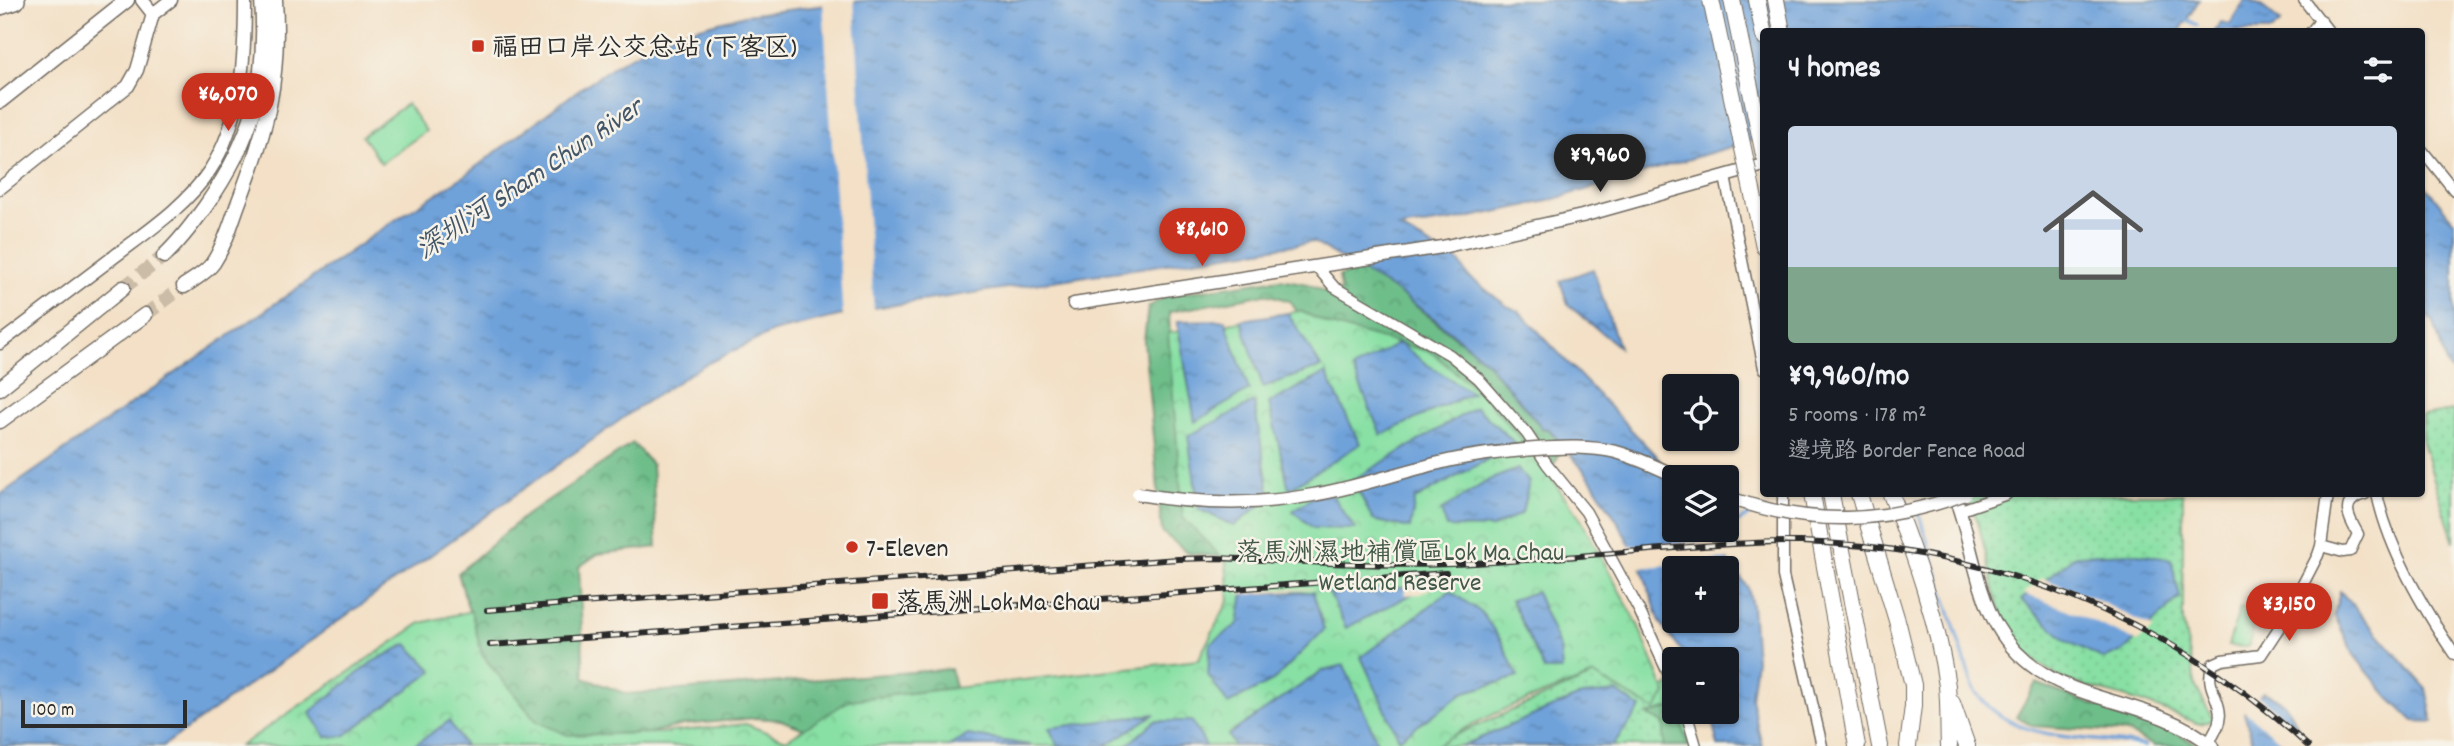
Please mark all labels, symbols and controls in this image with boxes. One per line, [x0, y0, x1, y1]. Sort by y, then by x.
place label: 福田口岸公交总站 (下客区) [492, 31, 797, 68]
marker: 福田口岸公交总站 (下客区) [470, 38, 486, 54]
text: 4 homes [1788, 49, 1881, 92]
icon: filters [2359, 51, 2397, 89]
pin: ¥6,070 [171, 74, 285, 133]
text: ¥6,070 [198, 79, 258, 112]
water label: 深圳河 Sham Chun River [410, 88, 655, 272]
pin: ¥9,960 [1543, 134, 1657, 194]
text: ¥9,960 [1570, 140, 1630, 173]
icon: home [2030, 172, 2156, 298]
pin: ¥8,610 [1145, 208, 1259, 268]
text: ¥8,610 [1175, 214, 1229, 247]
text: ¥9,960/mo [1788, 357, 1909, 400]
map controls [1662, 374, 1739, 724]
button: locate [1662, 374, 1739, 451]
text: 5 rooms · 178 m² [1788, 400, 1927, 433]
text: 邊境路 Border Fence Road [1788, 436, 2025, 469]
button: layers [1662, 465, 1739, 542]
place label: 7-Eleven [866, 532, 949, 569]
park label: 落馬洲濕地補償區Lok Ma Chau Wetland Reserve [1236, 536, 1564, 603]
marker: 7-Eleven [844, 539, 860, 555]
button: + [1662, 556, 1739, 633]
pin: ¥3,150 [2232, 584, 2346, 643]
place label: 落馬洲 Lok Ma Chau [896, 586, 1100, 623]
text: ¥3,150 [2262, 589, 2316, 622]
marker: 落馬洲 Lok Ma Chau [870, 591, 890, 611]
button: − [1662, 647, 1739, 724]
scale bar [21, 697, 187, 729]
text: 100 m [32, 698, 74, 725]

